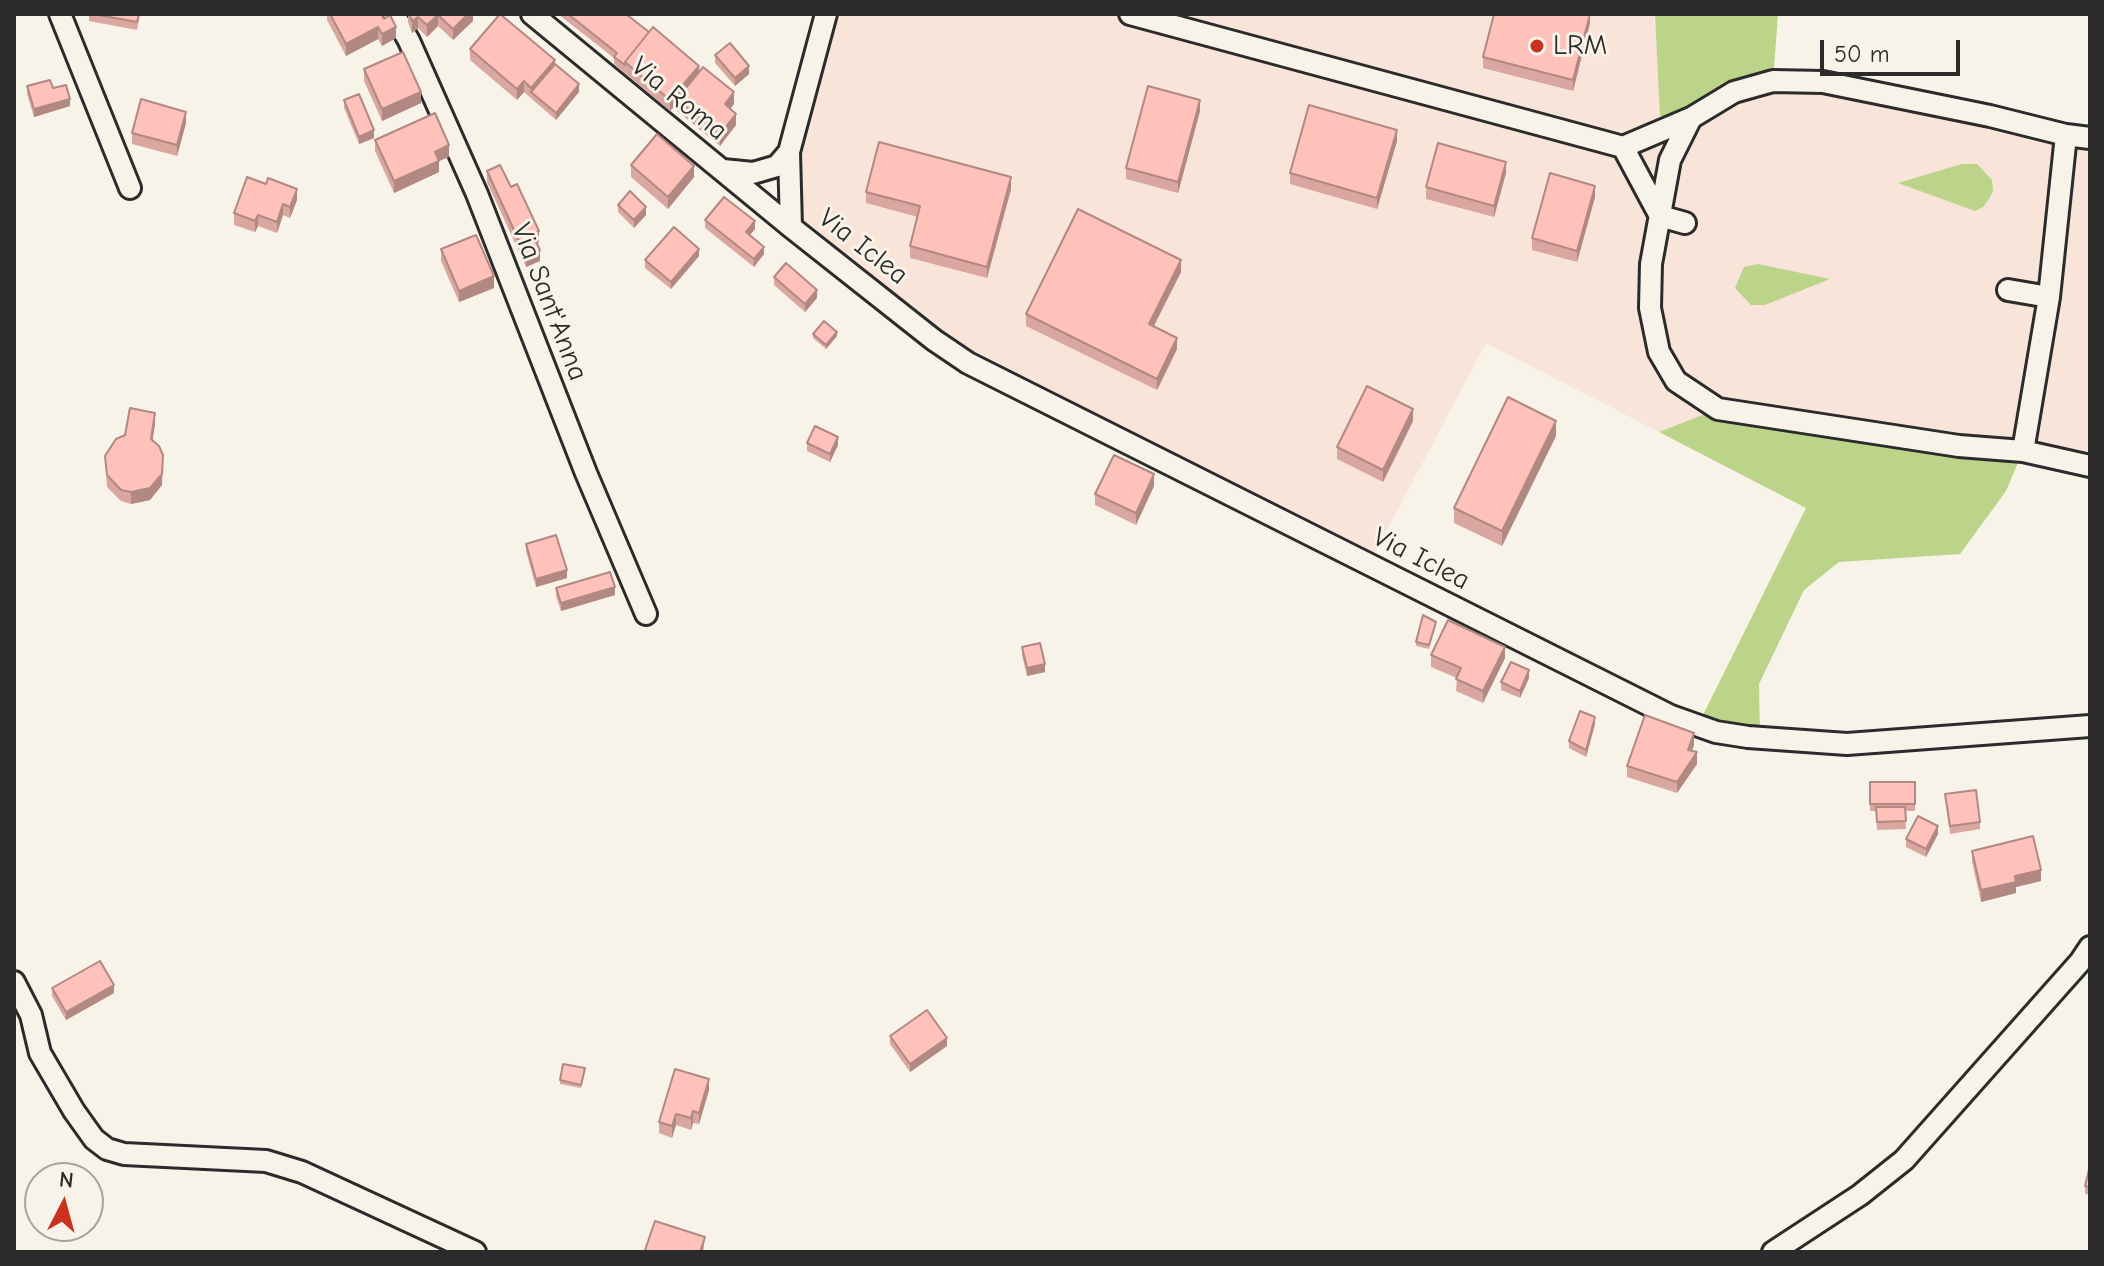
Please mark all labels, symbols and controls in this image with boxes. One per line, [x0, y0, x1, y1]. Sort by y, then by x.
scale bar [1824, 24, 1964, 74]
place label: LRM [1553, 29, 1607, 63]
marker: LRM [1528, 37, 1546, 55]
text: 50 m [1834, 40, 1890, 68]
street label: Via Roma [624, 50, 734, 148]
street label: Via Iclea [812, 202, 914, 292]
street label: Via Sant'Anna [504, 219, 594, 385]
street label: Via Iclea [1367, 520, 1475, 598]
north arrow [24, 1162, 104, 1242]
text: N [58, 1166, 75, 1194]

